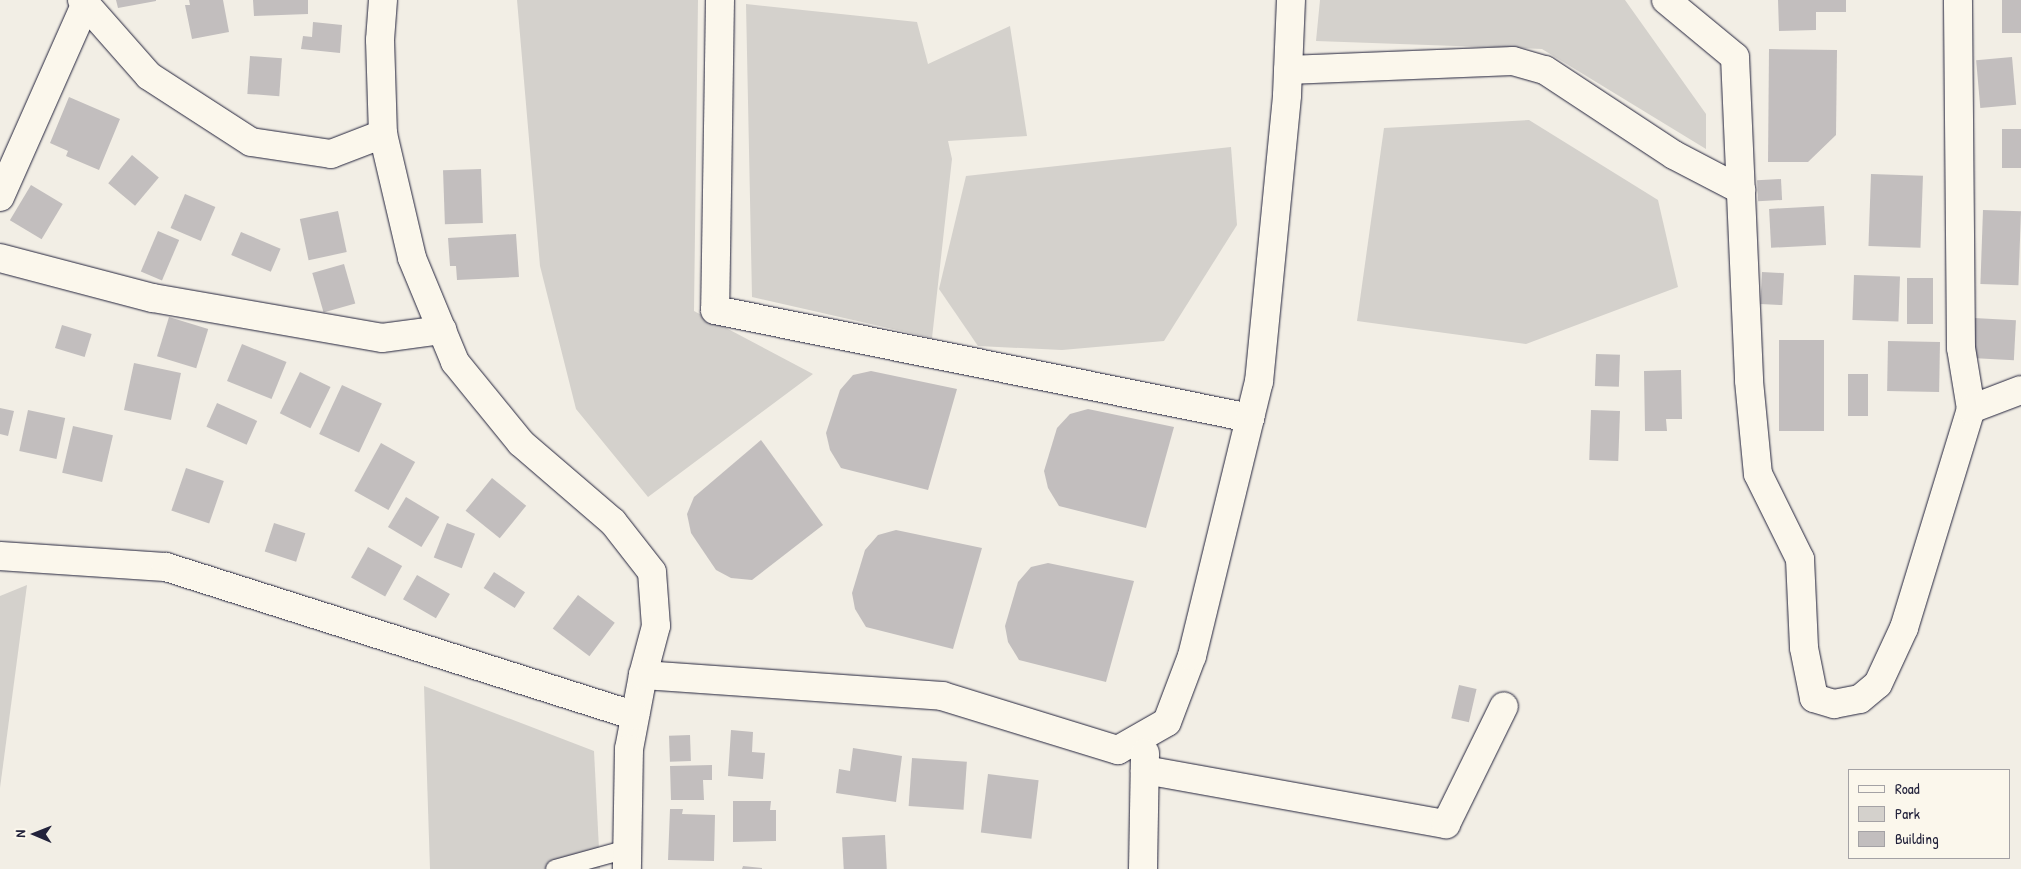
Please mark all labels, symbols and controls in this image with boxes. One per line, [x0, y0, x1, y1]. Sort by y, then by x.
legend [1848, 769, 2011, 859]
text: Road [1895, 778, 1920, 799]
text: Park [1895, 803, 1920, 824]
north arrow [10, 809, 60, 859]
text: Building [1895, 828, 1939, 849]
text: N [10, 830, 29, 838]

